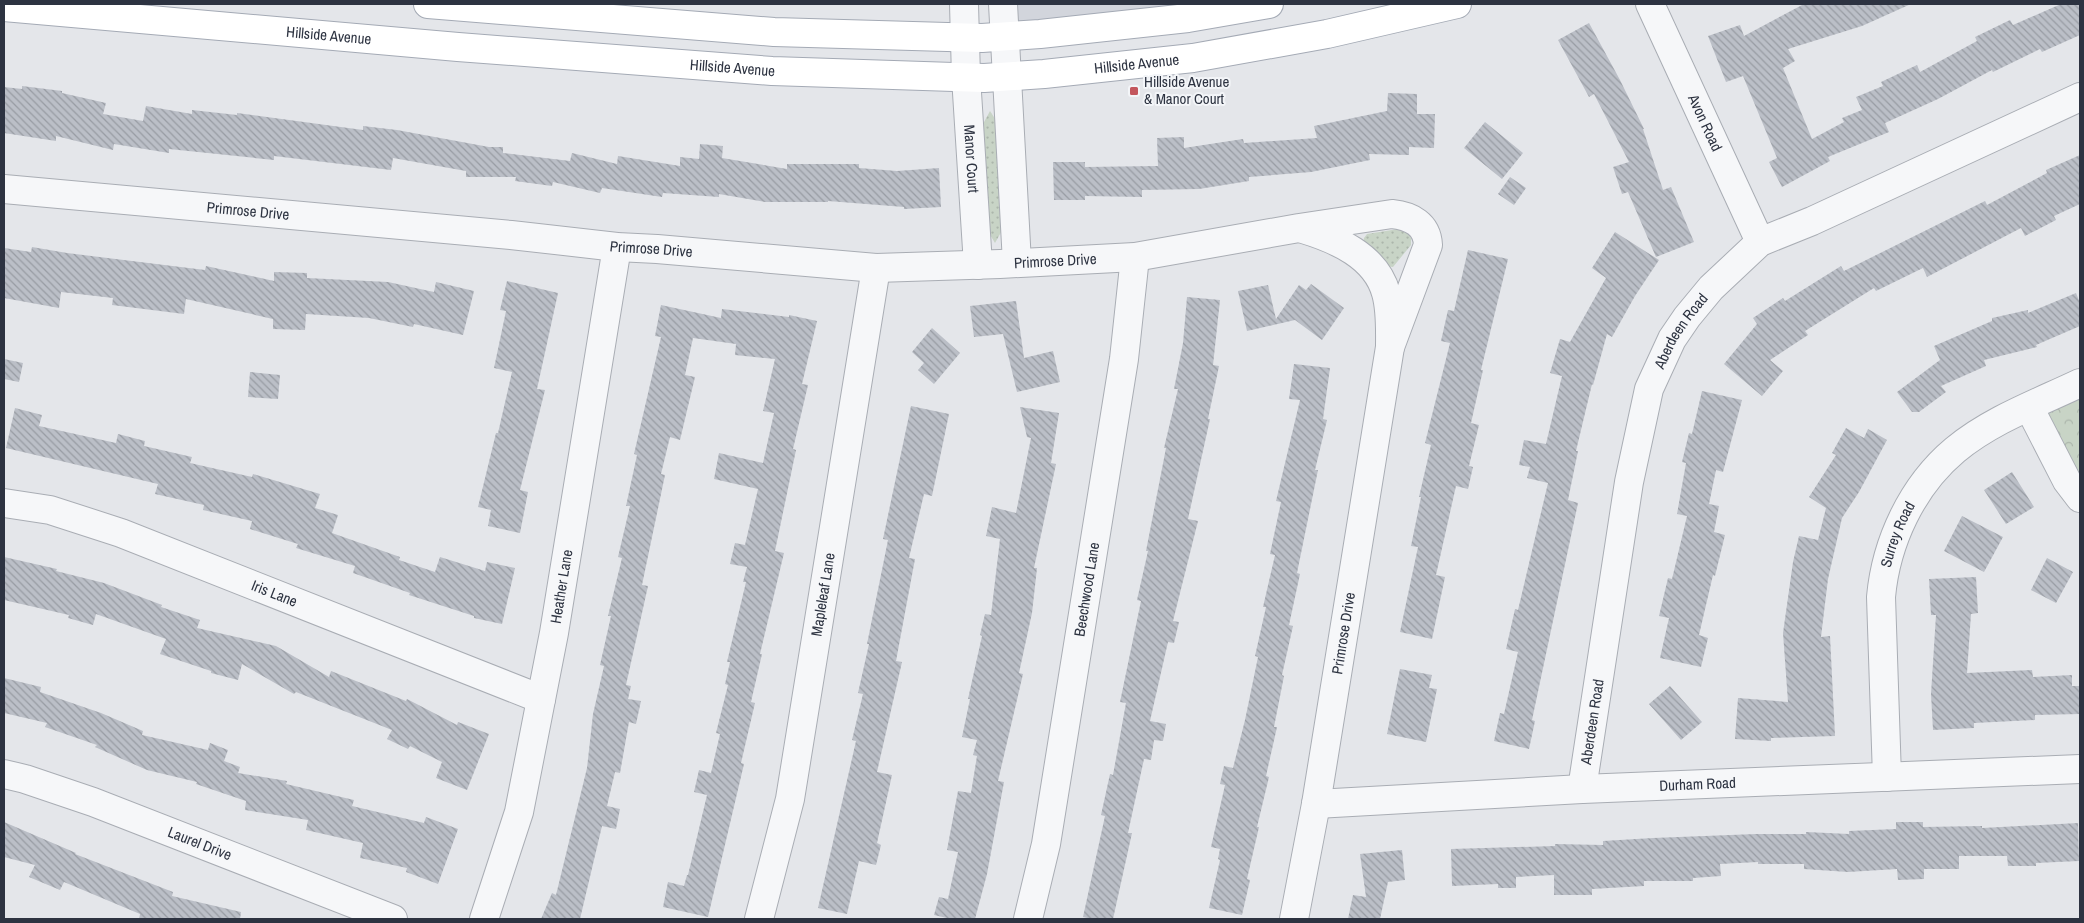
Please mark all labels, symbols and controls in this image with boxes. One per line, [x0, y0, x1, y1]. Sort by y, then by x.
street label: Hillside Avenue [285, 21, 372, 49]
street label: Hillside Avenue [1093, 49, 1180, 79]
street label: Hillside Avenue [689, 54, 776, 81]
place label: Hillside Avenue & Manor Court [1144, 71, 1229, 109]
marker: Hillside Avenue & Manor Court [1128, 85, 1140, 97]
street label: Avon Road [1683, 90, 1728, 155]
street label: Manor Court [959, 124, 984, 194]
street label: Primrose Drive [206, 196, 290, 225]
street label: Primrose Drive [609, 235, 694, 262]
street label: Primrose Drive [1013, 248, 1097, 273]
street label: Aberdeen Road [1648, 289, 1712, 373]
street label: Surrey Road [1875, 498, 1920, 569]
street label: Beechwood Lane [1069, 541, 1104, 638]
street label: Heather Lane [545, 548, 577, 625]
street label: Mapleleaf Lane [806, 551, 840, 638]
street label: Iris Lane [248, 575, 301, 612]
street label: Primrose Drive [1326, 591, 1360, 676]
street label: Aberdeen Road [1575, 677, 1609, 767]
street label: Durham Road [1659, 772, 1736, 796]
street label: Laurel Drive [165, 821, 235, 865]

